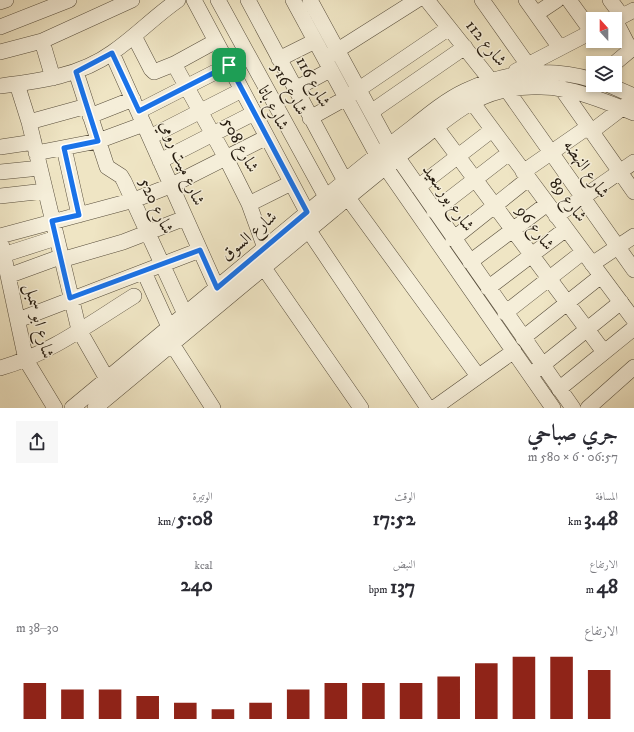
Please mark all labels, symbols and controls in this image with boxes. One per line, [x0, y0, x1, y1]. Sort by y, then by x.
north arrow [586, 12, 622, 48]
map controls [586, 12, 622, 92]
street label: شارع 112 [459, 15, 512, 72]
pin [212, 48, 246, 82]
street label: شارع 116 [289, 53, 335, 112]
icon: arrive [218, 54, 240, 76]
button: layers [586, 56, 622, 92]
street label: شارع 516 [264, 59, 312, 120]
street label: شارع باتا [250, 82, 294, 135]
street label: شارع 508 [215, 114, 264, 177]
street label: شارع ميت رومي [151, 117, 210, 210]
street label: شارع النهضه [556, 136, 614, 204]
street label: شارع بورسعيد [415, 160, 479, 237]
street label: شارع 89 [543, 173, 592, 228]
street label: شارع 520 [132, 175, 178, 238]
street label: شارع 96 [509, 200, 559, 256]
street label: شارع السوق [216, 206, 283, 268]
street label: شارع ابو سمبل [17, 281, 59, 361]
text: جري صباحي [527, 420, 618, 447]
button: share [16, 421, 58, 463]
text: 06:57 · 6 × 580 m [528, 449, 618, 465]
text: الوتيرة [192, 490, 213, 504]
text: الوقت [394, 490, 415, 504]
text: المسافة [596, 490, 618, 504]
text: 5:08 [177, 507, 213, 532]
text: 17:52 [372, 507, 415, 532]
text: 3.48 [584, 507, 618, 532]
text: /km [158, 515, 177, 529]
text: km [568, 515, 584, 529]
text: النبض [393, 558, 415, 572]
text: الارتفاع [589, 558, 618, 572]
text: kcal [195, 559, 213, 573]
text: 240 [181, 573, 213, 598]
text: 137 [390, 575, 415, 600]
text: 48 [596, 575, 618, 600]
text: bpm [369, 583, 390, 597]
text: m [586, 583, 596, 597]
text: 30–38 m [16, 620, 59, 636]
text: الارتفاع [584, 623, 618, 639]

